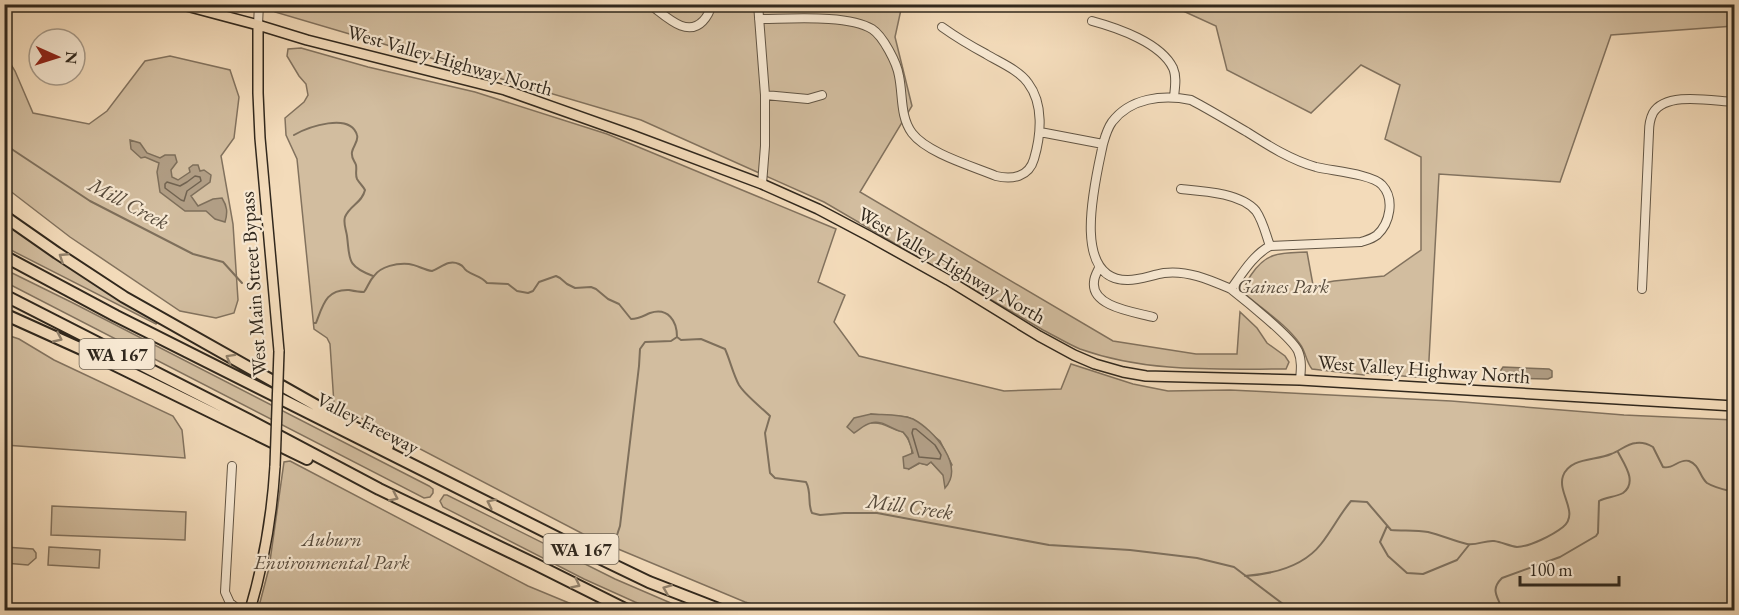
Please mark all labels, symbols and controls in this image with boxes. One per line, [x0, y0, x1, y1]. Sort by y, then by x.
street label: West Valley Highway North [344, 18, 556, 102]
north arrow [27, 27, 87, 87]
text: N [61, 51, 82, 65]
water label: Mill Creek [83, 170, 174, 236]
street label: West Main Street Bypass [234, 191, 272, 377]
street label: West Valley Highway North [853, 200, 1051, 330]
one-way arrow [59, 253, 70, 264]
park label: Gaines Park [1237, 273, 1329, 299]
one-way arrow [51, 330, 62, 342]
road number: WA 167 [80, 339, 154, 369]
street label: West Valley Highway North [1317, 349, 1531, 389]
one-way arrow [226, 354, 236, 365]
street label: Valley Freeway [312, 386, 424, 460]
water label: Mill Creek [863, 486, 955, 525]
one-way arrow [388, 489, 399, 501]
one-way arrow [487, 499, 498, 511]
park label: Auburn Environmental Park [253, 526, 410, 575]
road number: WA 167 [544, 534, 618, 564]
scale bar [1520, 549, 1619, 587]
text: 100 m [1529, 558, 1573, 581]
one-way arrow [569, 577, 580, 589]
one-way arrow [662, 584, 673, 596]

